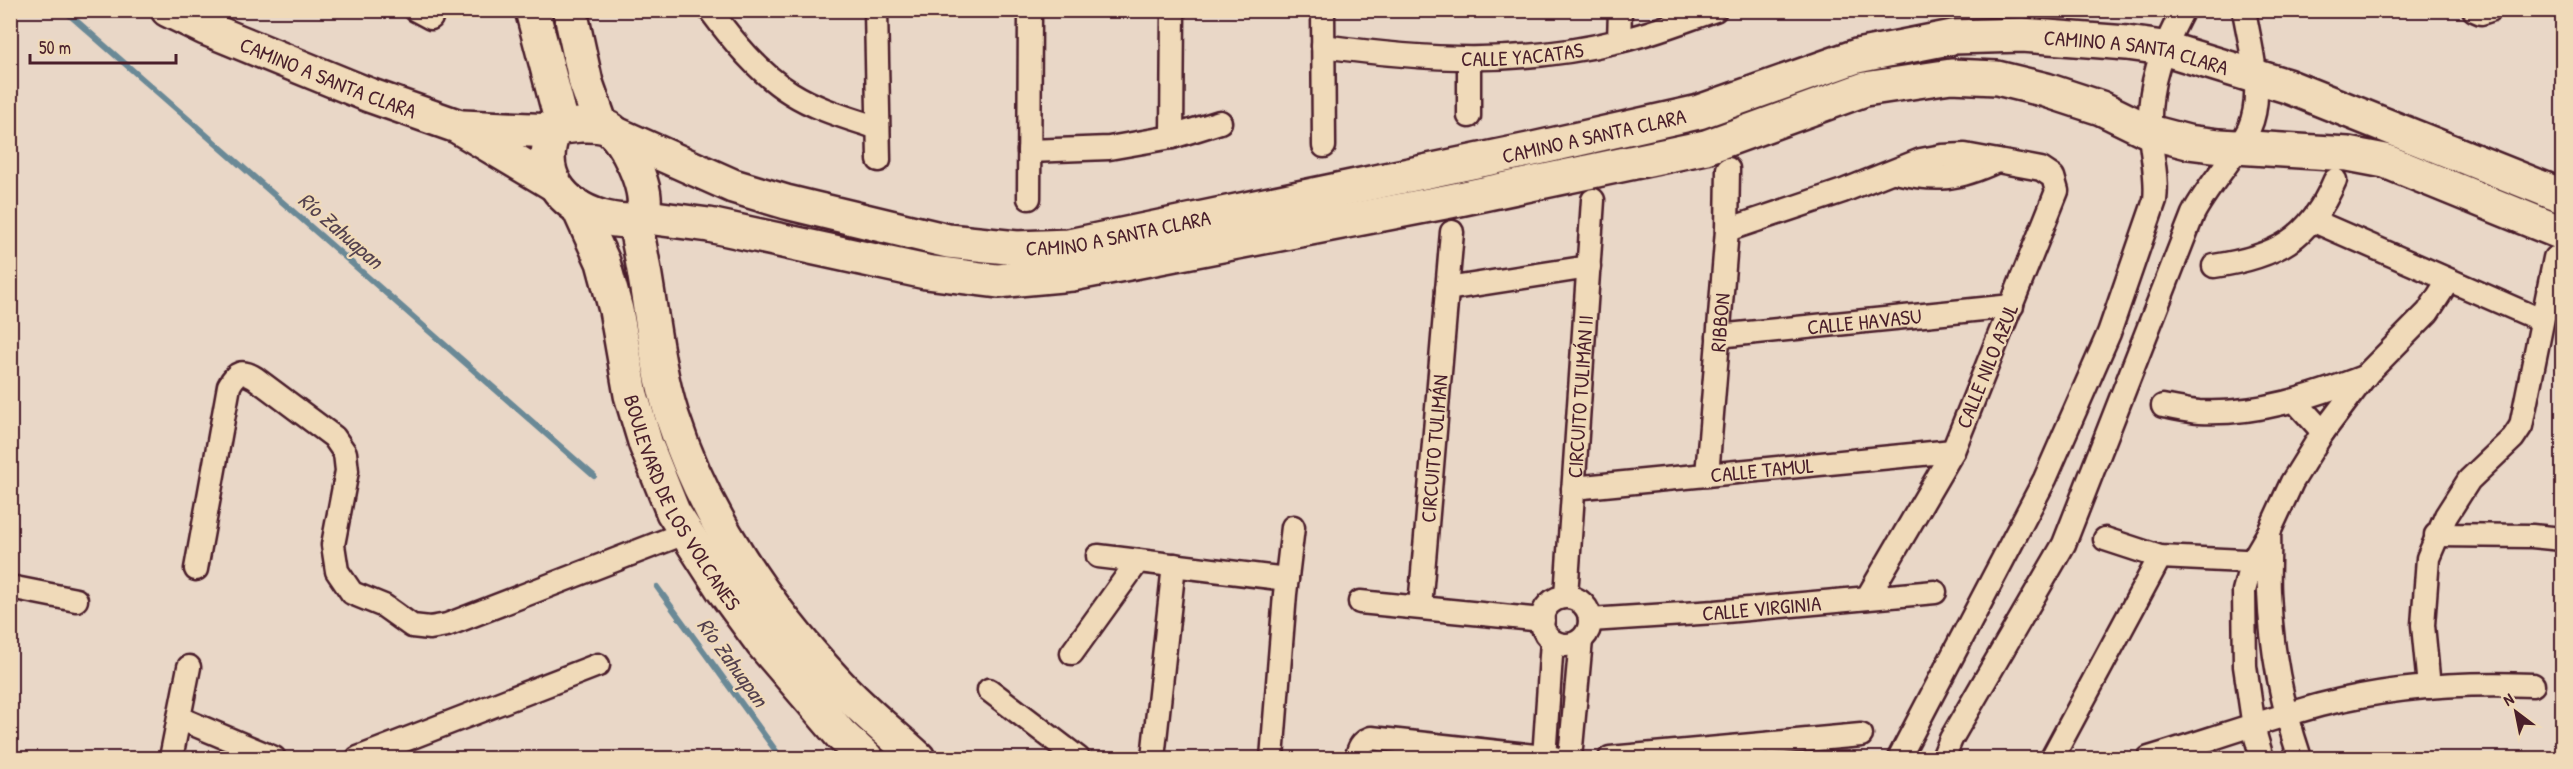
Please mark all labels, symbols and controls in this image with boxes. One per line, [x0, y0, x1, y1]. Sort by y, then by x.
street label: CAMINO A SANTA CLARA [2043, 22, 2232, 82]
scale bar [30, 27, 176, 65]
street label: CAMINO A SANTA CLARA [236, 29, 420, 125]
street label: CALLE YACATAS [1461, 34, 1586, 73]
text: 50 m [39, 35, 71, 60]
street label: CAMINO A SANTA CLARA [1499, 101, 1688, 170]
water label: Río Zahuapan [292, 185, 391, 277]
street label: CAMINO A SANTA CLARA [1025, 202, 1213, 262]
street label: RIBBON [1703, 292, 1736, 353]
street label: CALLE NILO AZUL [1949, 299, 2025, 433]
street label: CALLE HAVASU [1806, 301, 1923, 341]
street label: CIRCUITO TULIMÁN II [1560, 314, 1600, 479]
street label: CIRCUITO TULIMÁN [1413, 373, 1454, 524]
street label: BOULEVARD DE LOS VOLCANES [617, 391, 748, 616]
street label: CALLE TAMUL [1709, 450, 1815, 489]
street label: CALLE VIRGINIA [1701, 588, 1822, 627]
water label: Río Zahuapan [691, 611, 777, 714]
north arrow [2486, 682, 2546, 742]
text: N [2499, 687, 2518, 711]

